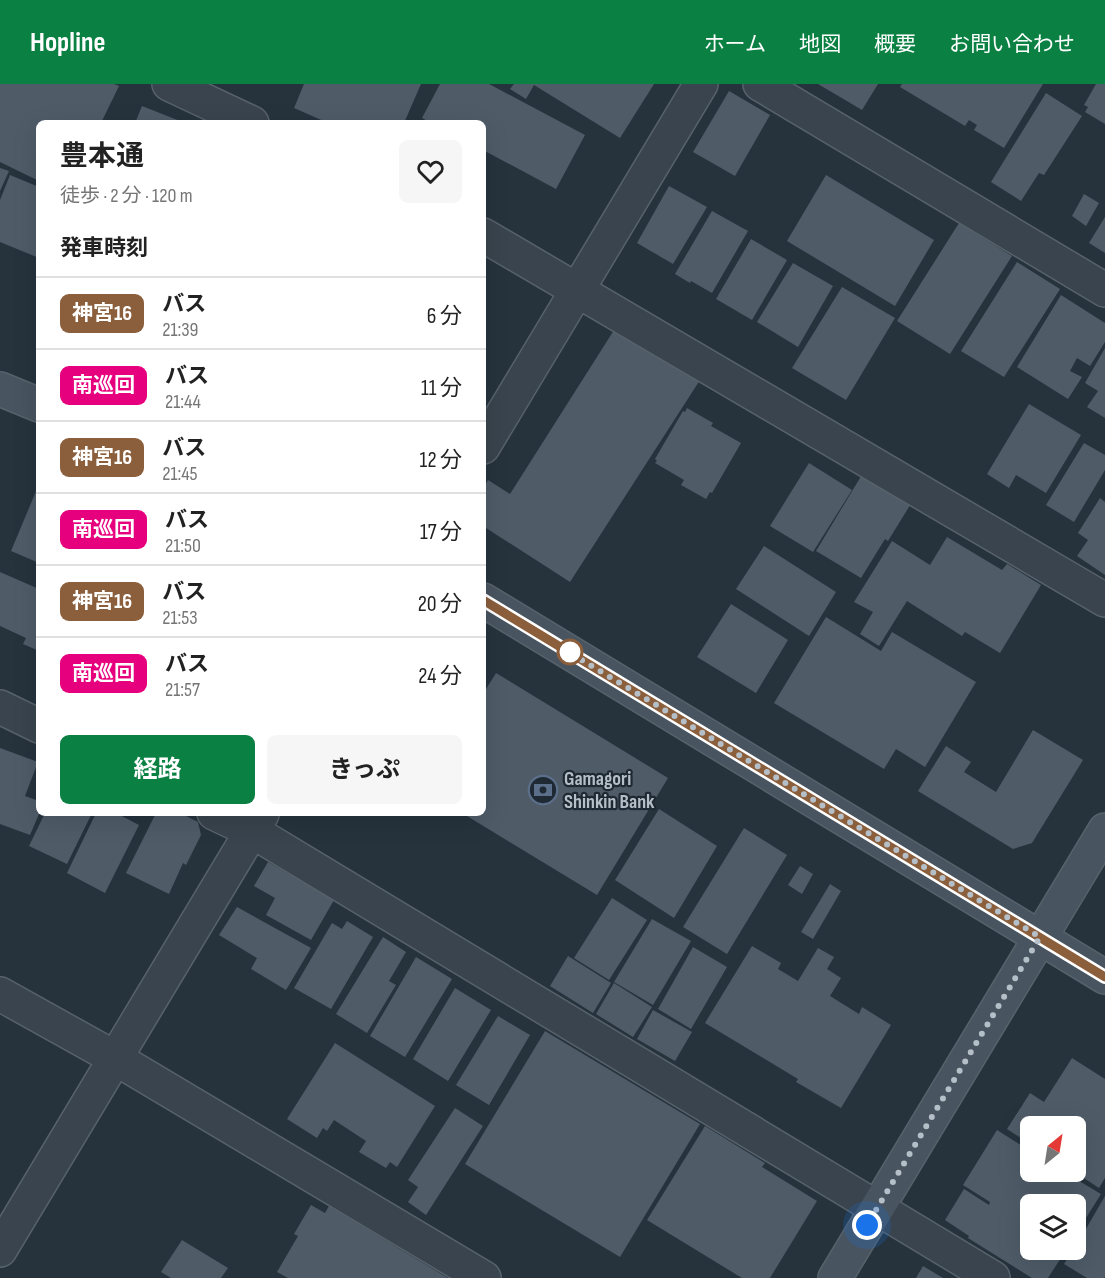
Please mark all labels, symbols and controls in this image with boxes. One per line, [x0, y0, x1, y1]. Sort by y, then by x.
text: Hopline [30, 26, 105, 59]
text: ホーム [704, 32, 766, 57]
text: 地図 [799, 32, 841, 57]
text: 概要 [874, 32, 916, 57]
text: お問い合わせ [949, 32, 1075, 57]
text: 豊本通 [60, 140, 144, 173]
button: heart [399, 140, 462, 203]
text: 徒歩 · 2 分 · 120 m [60, 184, 193, 208]
text: 発車時刻 [60, 235, 148, 262]
text: バス [162, 291, 206, 318]
text: 神宮16 [72, 301, 132, 326]
text: 6 分 [427, 303, 462, 330]
text: 21:39 [162, 318, 198, 342]
text: バス [165, 363, 209, 390]
text: 南巡回 [72, 373, 135, 398]
text: 11 分 [421, 375, 462, 402]
text: 21:44 [165, 390, 201, 414]
text: バス [162, 435, 206, 462]
text: 神宮16 [72, 445, 132, 470]
text: 12 分 [419, 447, 462, 474]
text: 21:45 [162, 462, 198, 486]
text: バス [165, 507, 209, 534]
text: 南巡回 [72, 517, 135, 542]
text: 17 分 [420, 519, 462, 546]
text: 21:50 [165, 534, 201, 558]
text: バス [162, 579, 206, 606]
text: 神宮16 [72, 589, 132, 614]
text: 20 分 [418, 591, 462, 618]
text: 21:53 [162, 606, 198, 630]
unlabelled marker [557, 639, 583, 665]
text: バス [165, 651, 209, 678]
text: 南巡回 [72, 661, 135, 686]
text: 24 分 [418, 663, 462, 690]
text: 21:57 [165, 678, 200, 702]
button: 経路 [60, 735, 255, 804]
button: きっぷ [267, 735, 462, 804]
place label: Gamagori Shinkin Bank [564, 767, 655, 814]
bank icon: Gamagori Shinkin Bank [527, 774, 559, 806]
north arrow [1020, 1116, 1086, 1182]
map controls [1020, 1116, 1086, 1260]
button: layers [1020, 1194, 1086, 1260]
your location [852, 1210, 882, 1240]

